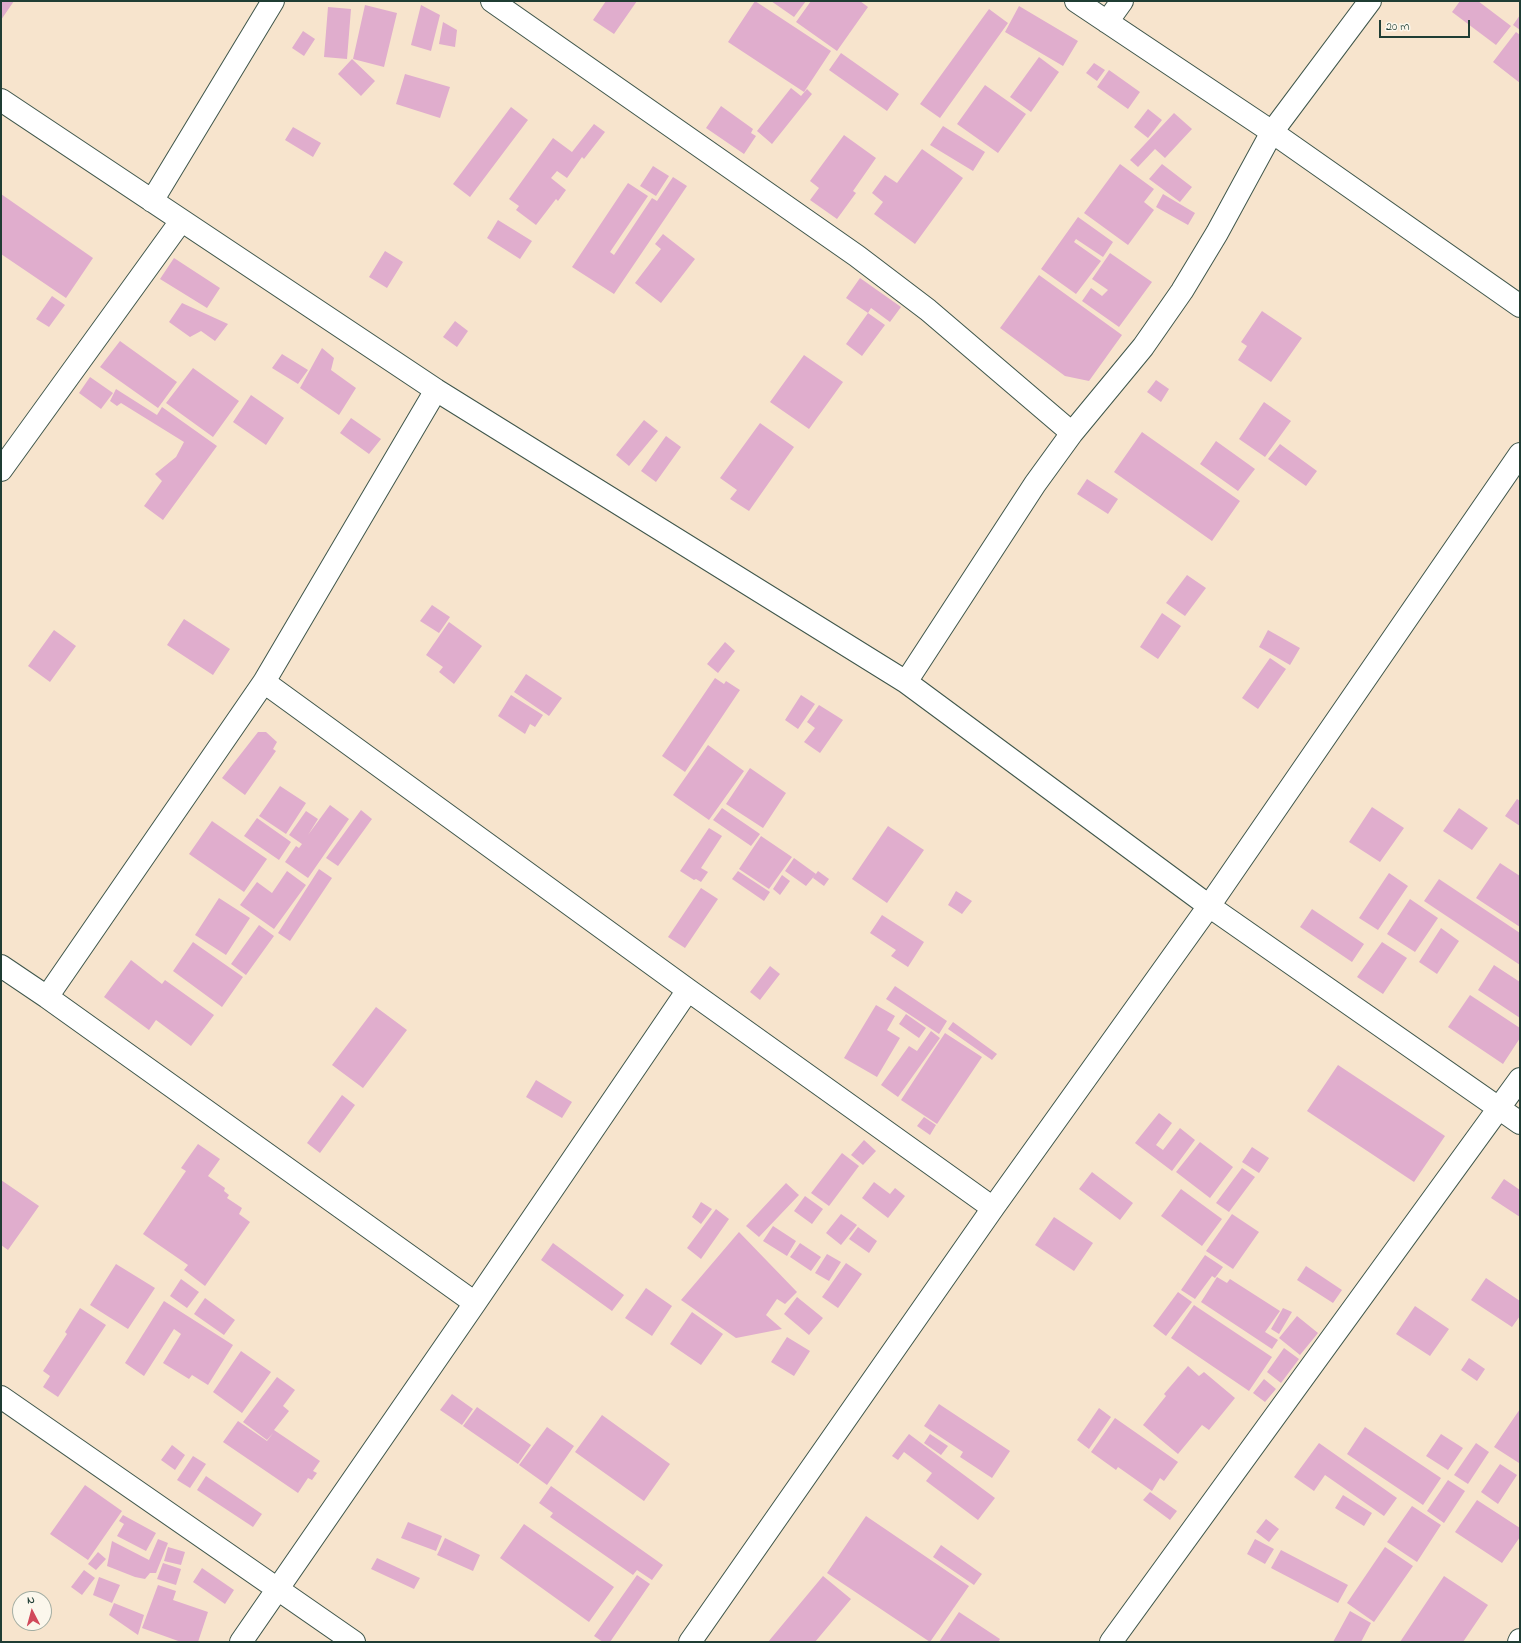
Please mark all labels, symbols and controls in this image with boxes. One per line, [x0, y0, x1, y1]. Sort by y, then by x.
scale bar [1381, 12, 1472, 38]
text: 20 m [1386, 18, 1409, 36]
north arrow [12, 1591, 52, 1631]
text: N [26, 1592, 35, 1608]

